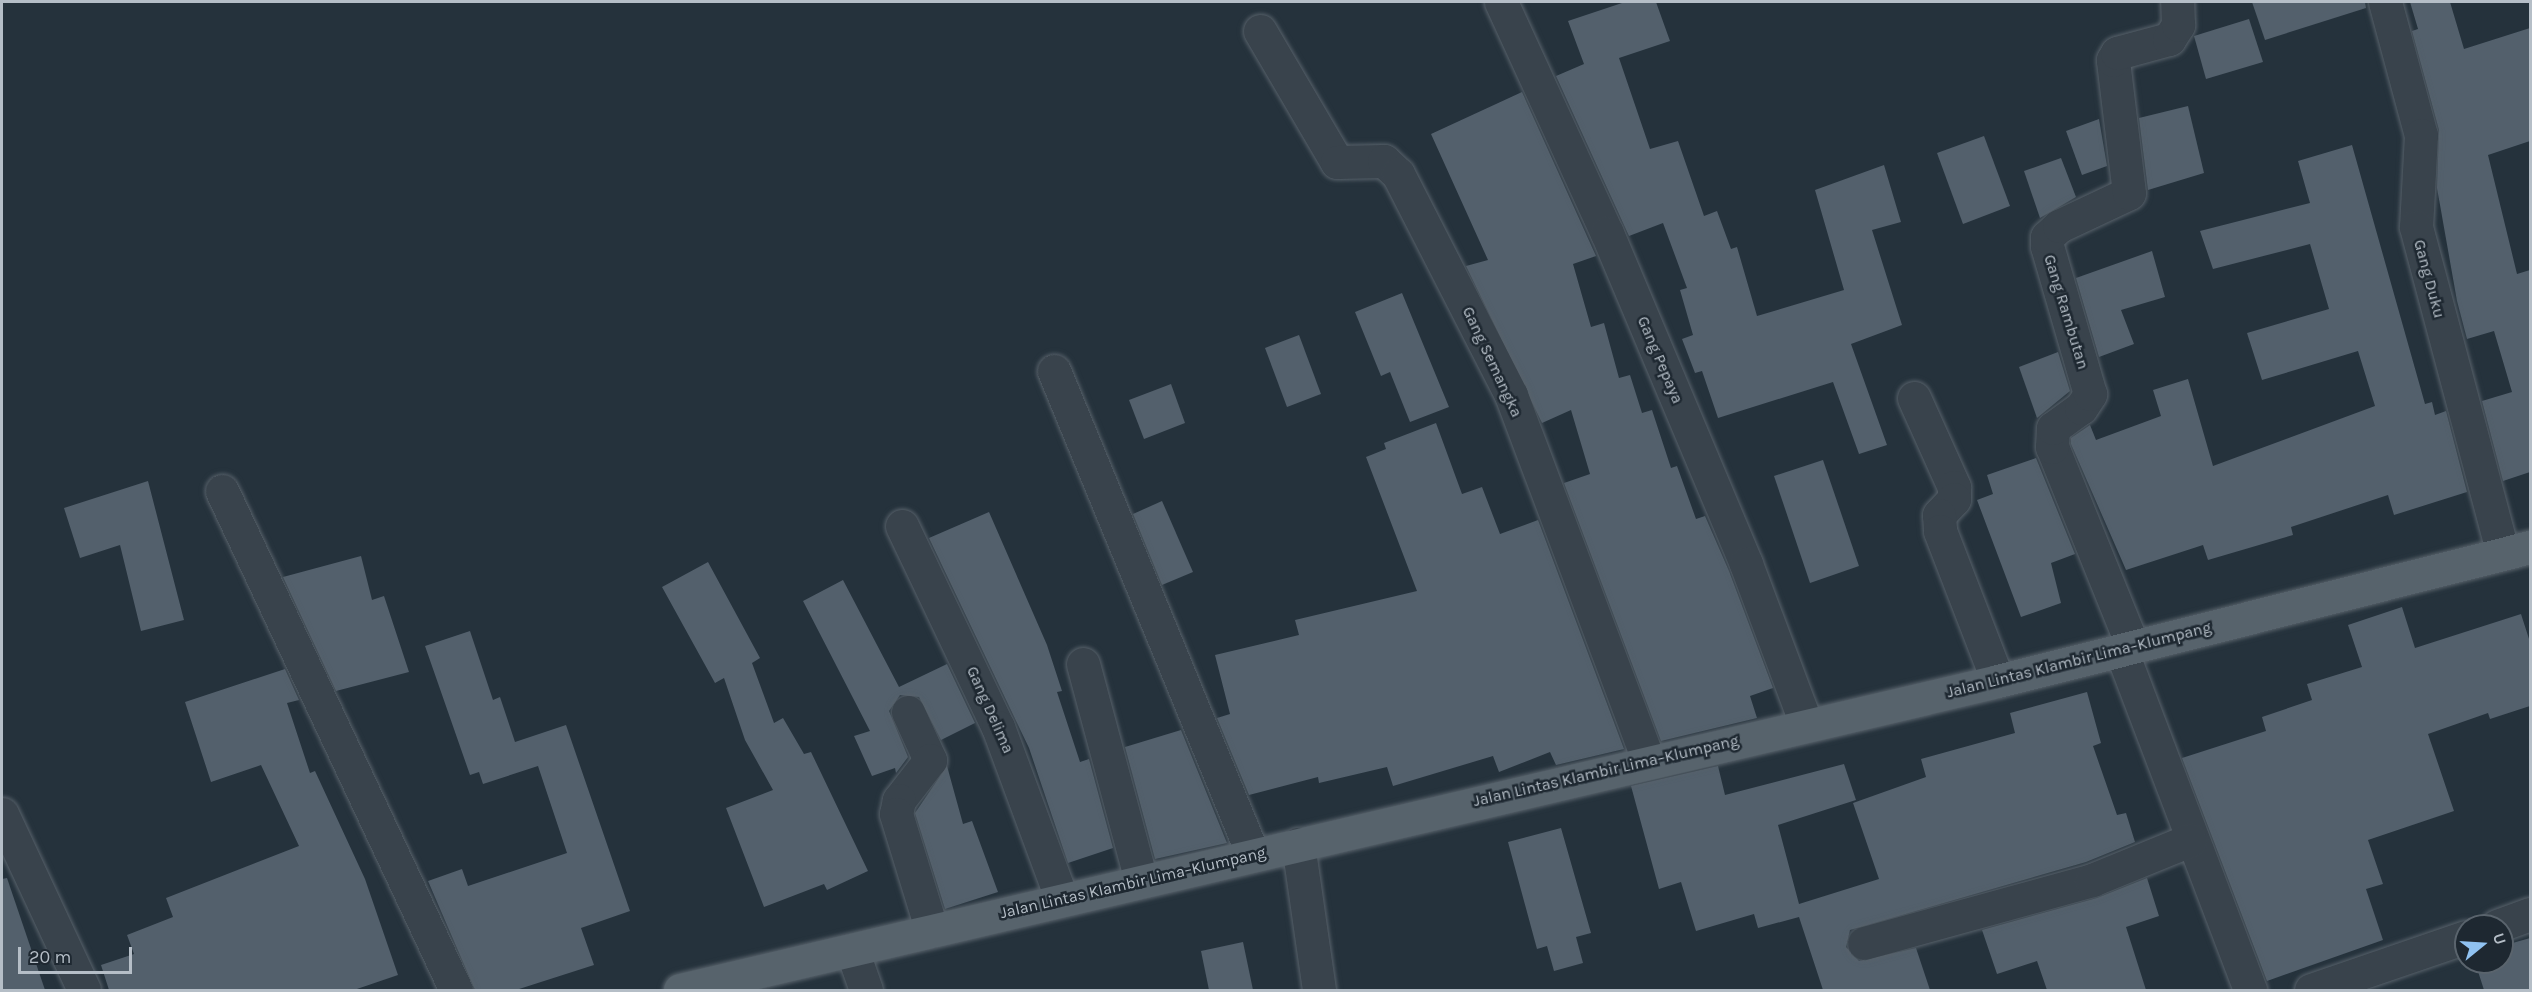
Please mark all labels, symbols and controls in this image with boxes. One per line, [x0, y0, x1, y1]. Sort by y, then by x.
street label: Gang Duku [2409, 238, 2449, 320]
street label: Gang Rambutan [2039, 252, 2093, 372]
street label: Gang Semangka [1458, 304, 1526, 420]
street label: Gang Pepaya [1633, 313, 1687, 407]
street label: Jalan Lintas Klambir Lima–Klumpang [1945, 618, 2213, 702]
street label: Gang Delima [962, 663, 1018, 757]
street label: Jalan Lintas Klambir Lima–Klumpang [1471, 731, 1741, 811]
street label: Jalan Lintas Klambir Lima–Klumpang [998, 843, 1268, 923]
north arrow [2454, 914, 2514, 974]
text: U [2489, 931, 2510, 947]
scale bar [21, 935, 135, 973]
text: 20 m [29, 946, 71, 968]

